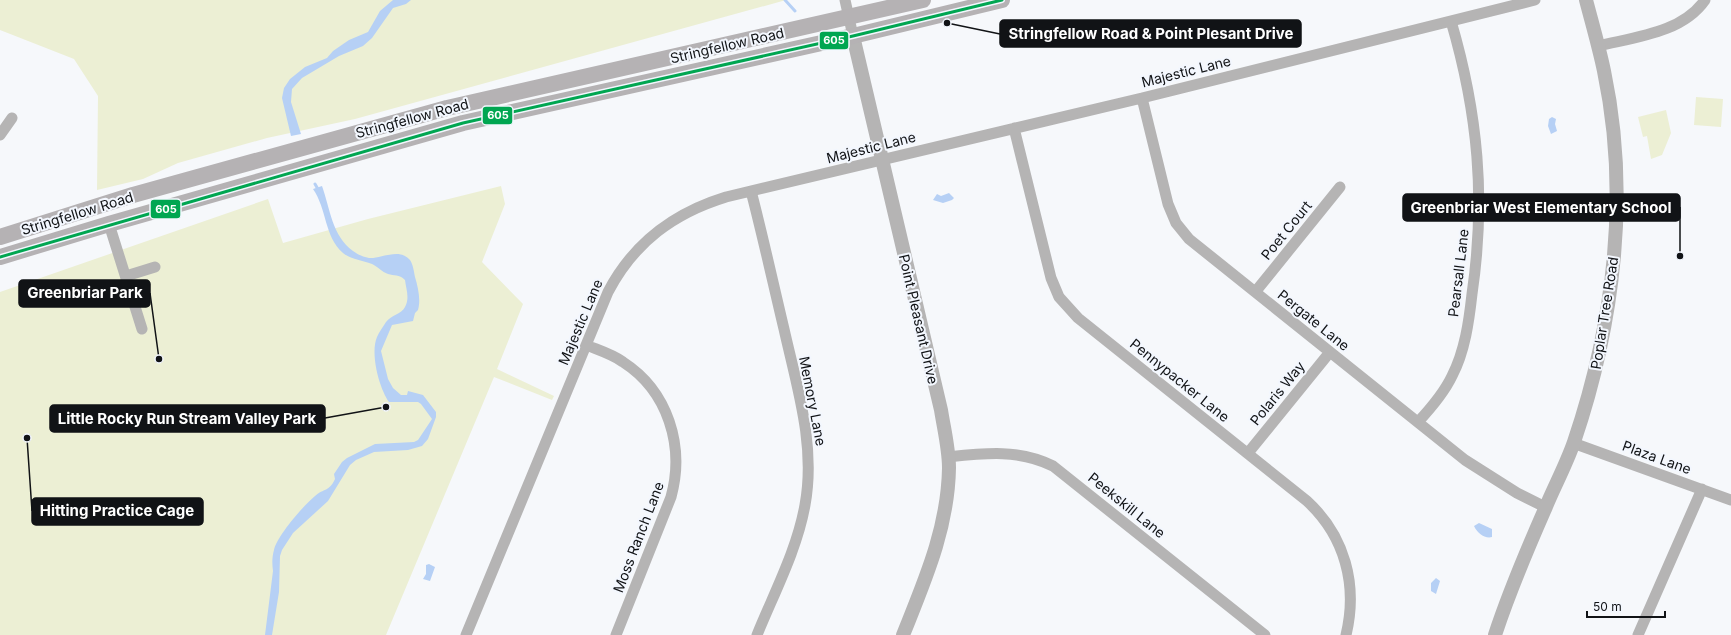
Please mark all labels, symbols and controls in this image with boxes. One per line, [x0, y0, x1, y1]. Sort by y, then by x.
callout: Stringfellow Road & Point Plesant Drive [1000, 20, 1301, 47]
street label: Stringfellow Road [668, 24, 786, 66]
text: Stringfellow Road & Point Plesant Drive [1008, 24, 1294, 43]
line badge: 605 [819, 31, 849, 50]
text: 605 [823, 33, 845, 47]
street label: Majestic Lane [1140, 52, 1232, 90]
street label: Stringfellow Road [354, 95, 470, 141]
line badge: 605 [482, 106, 513, 125]
text: 605 [487, 108, 509, 122]
street label: Majestic Lane [825, 128, 917, 166]
street label: Stringfellow Road [19, 188, 135, 238]
callout: Greenbriar West Elementary School [1403, 194, 1680, 221]
street label: Poet Court [1257, 197, 1315, 263]
text: Greenbriar West Elementary School [1410, 198, 1672, 217]
line badge: 605 [150, 199, 181, 219]
text: 605 [155, 202, 177, 216]
street label: Pearsall Lane [1444, 228, 1472, 318]
street label: Point Pleasant Drive [896, 252, 942, 386]
street label: Poplar Tree Road [1587, 256, 1621, 370]
street label: Majestic Lane [554, 277, 606, 367]
callout: Greenbriar Park [19, 280, 150, 307]
text: Greenbriar Park [27, 283, 143, 302]
street label: Pergate Lane [1275, 286, 1353, 354]
street label: Pennypacker Lane [1127, 335, 1233, 425]
street label: Memory Lane [796, 355, 830, 447]
street label: Polaris Way [1246, 358, 1308, 428]
callout: Little Rocky Run Stream Valley Park [50, 405, 325, 432]
text: Little Rocky Run Stream Valley Park [58, 409, 317, 428]
street label: Plaza Lane [1620, 437, 1694, 477]
street label: Peekskill Lane [1085, 469, 1169, 541]
street label: Moss Ranch Lane [609, 479, 667, 595]
callout: Hitting Practice Cage [32, 498, 203, 525]
text: Hitting Practice Cage [40, 501, 194, 520]
scale bar [1587, 593, 1665, 619]
text: 50 m [1593, 599, 1622, 614]

